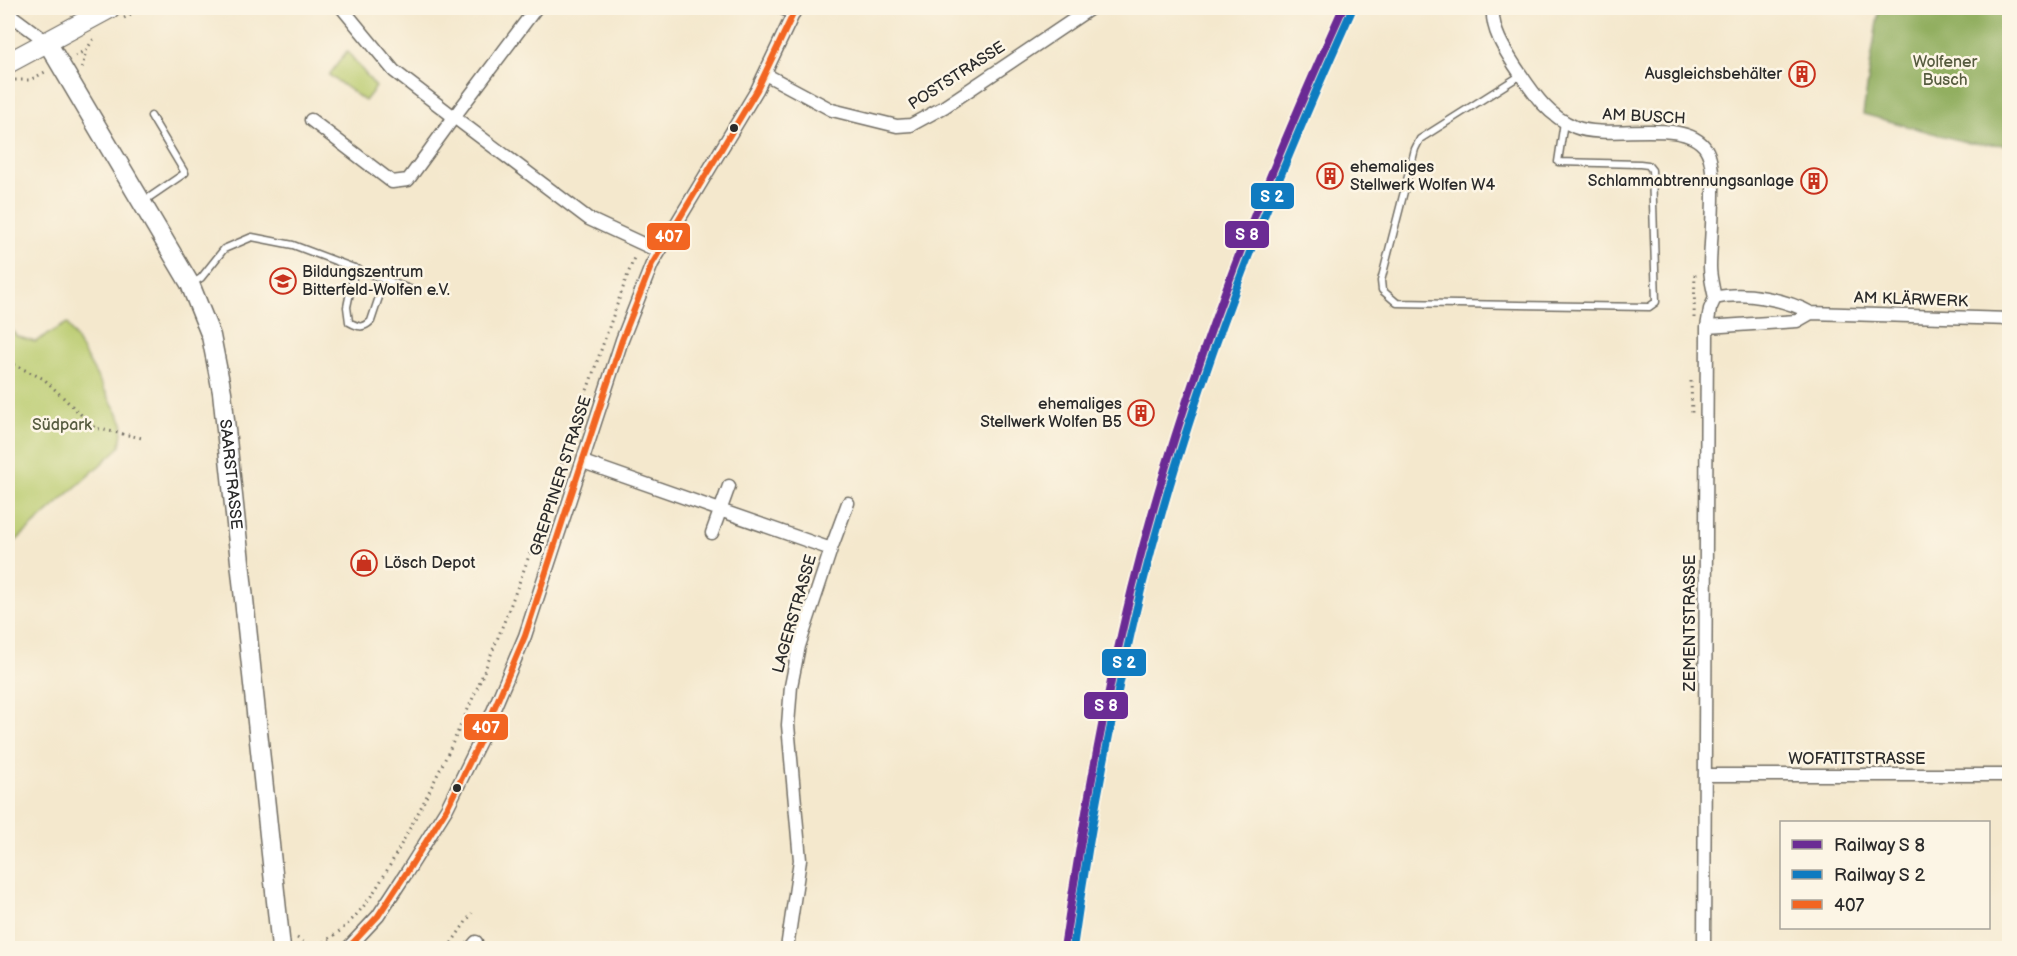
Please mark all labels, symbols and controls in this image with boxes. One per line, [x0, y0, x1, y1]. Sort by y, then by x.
street label: POSTSTRASSE [905, 38, 1009, 114]
park label: Wolfener Busch [1913, 53, 1977, 90]
building icon: Ausgleichsbehälter [1787, 59, 1817, 89]
place label: Ausgleichsbehälter [1645, 65, 1782, 84]
street label: AM BUSCH [1602, 105, 1686, 129]
unlabelled marker [728, 122, 740, 134]
place label: ehemaliges Stellwerk Wolfen W4 [1350, 158, 1496, 195]
building icon: ehemaliges Stellwerk Wolfen W4 [1315, 161, 1345, 191]
building icon: Schlammabtrennungsanlage [1799, 166, 1829, 196]
place label: Schlammabtrennungsanlage [1588, 172, 1795, 191]
line badge: S 2 [1250, 182, 1295, 210]
text: S 2 [1260, 188, 1284, 207]
line badge: S 8 [1224, 220, 1270, 249]
line badge: 407 [646, 222, 691, 251]
text: S 8 [1235, 226, 1259, 245]
text: 407 [655, 228, 683, 247]
place label: Bildungszentrum Bitterfeld-Wolfen e.V. [302, 263, 450, 300]
school or university icon: Bildungszentrum Bitterfeld-Wolfen e.V. [268, 266, 298, 296]
street label: AM KLÄRWERK [1854, 287, 1969, 312]
street label: GREPPINER STRASSE [526, 394, 596, 558]
place label: ehemaliges Stellwerk Wolfen B5 [980, 395, 1122, 432]
building icon: ehemaliges Stellwerk Wolfen B5 [1126, 398, 1156, 428]
park label: Südpark [32, 416, 92, 435]
street label: SAARSTRASSE [215, 418, 246, 530]
shop icon: Lösch Depot [349, 548, 379, 578]
street label: LAGERSTRASSE [769, 552, 821, 676]
place label: Lösch Depot [384, 554, 475, 573]
street label: ZEMENTSTRASSE [1681, 555, 1700, 692]
line badge: S 2 [1101, 648, 1147, 677]
text: S 2 [1112, 654, 1136, 673]
line badge: S 8 [1083, 691, 1129, 720]
text: S 8 [1094, 697, 1118, 716]
line badge: 407 [463, 713, 509, 741]
text: 407 [472, 719, 500, 738]
street label: WOFATITSTRASSE [1788, 750, 1926, 769]
unlabelled marker [451, 782, 463, 794]
legend [1780, 821, 1990, 929]
text: Railway S 8 [1834, 835, 1925, 856]
text: Railway S 2 [1834, 865, 1926, 886]
text: 407 [1834, 895, 1865, 916]

